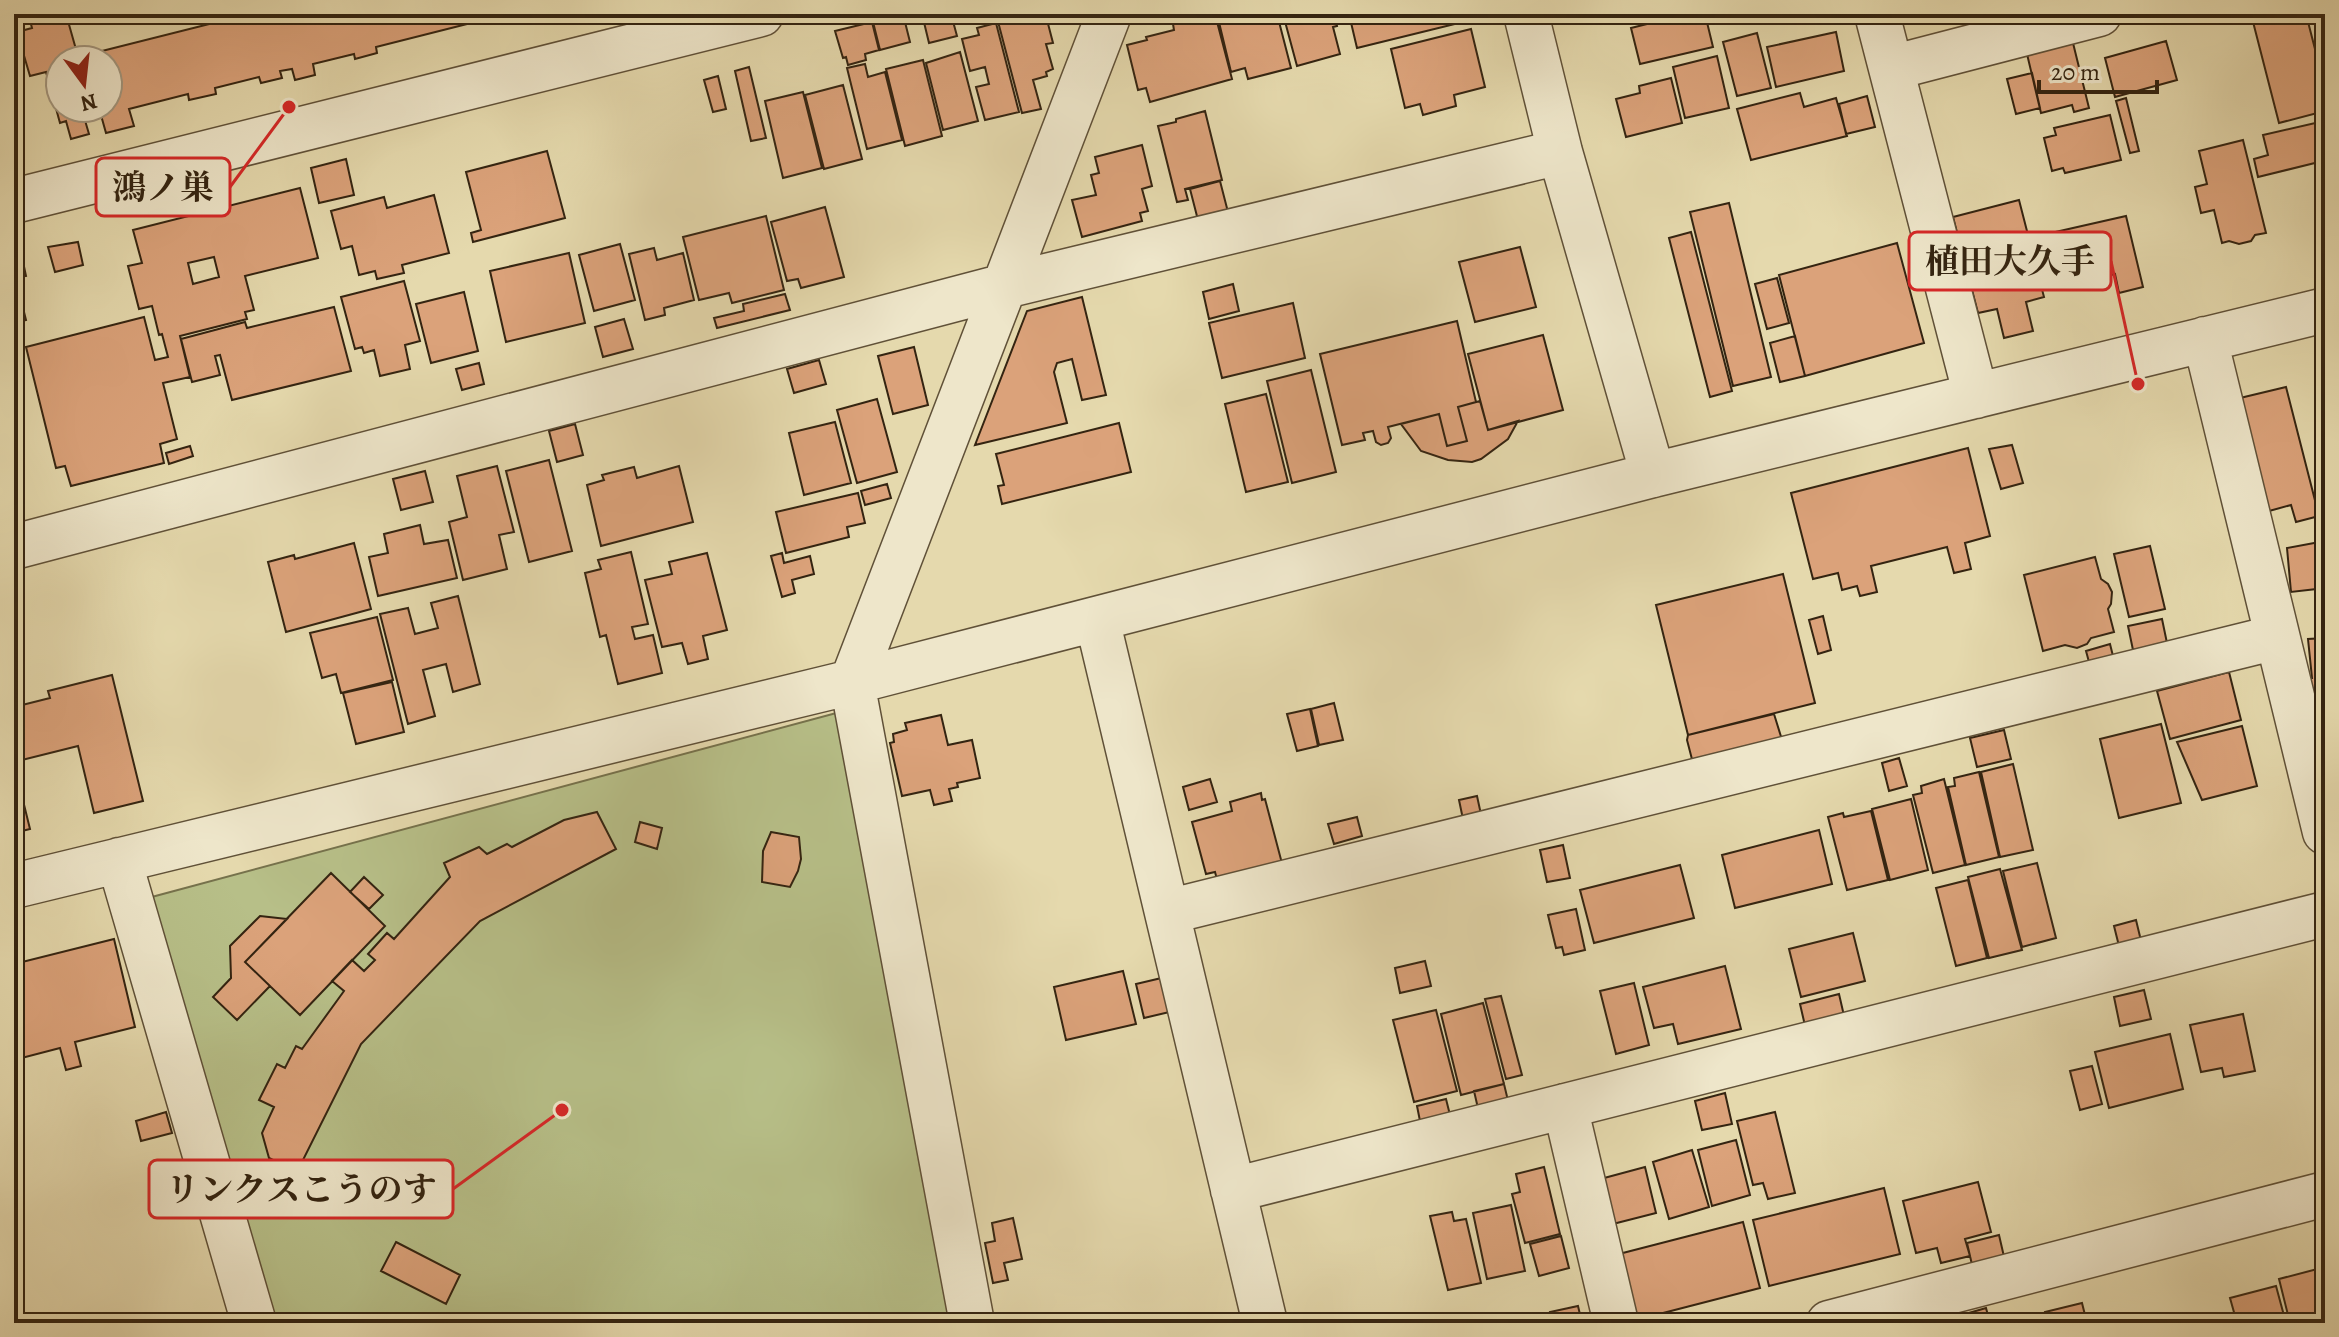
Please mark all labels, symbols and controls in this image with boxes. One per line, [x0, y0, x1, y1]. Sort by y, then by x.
north arrow [44, 44, 124, 124]
scale bar [2039, 44, 2157, 94]
text: 20 m [2051, 56, 2100, 88]
text: N [77, 86, 101, 119]
callout: 鴻ノ巣 [96, 158, 230, 216]
text: 鴻ノ巣 [112, 164, 214, 211]
callout: 植田大久手 [1909, 232, 2111, 290]
text: 植田大久手 [1925, 238, 2095, 285]
callout: リンクスこうのす [149, 1160, 453, 1218]
text: リンクスこうのす [166, 1166, 436, 1213]

